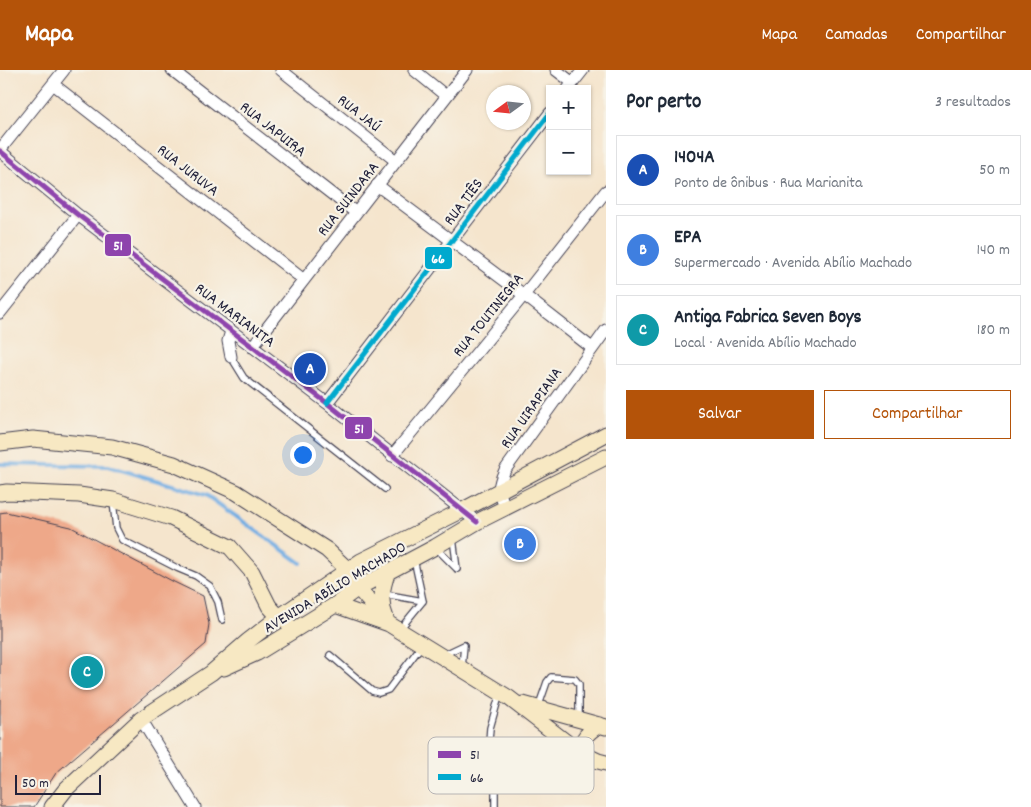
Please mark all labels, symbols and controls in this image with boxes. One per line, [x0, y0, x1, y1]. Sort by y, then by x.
text: Mapa [25, 18, 73, 52]
text: Mapa [761, 23, 797, 48]
text: Camadas [825, 23, 888, 48]
text: Compartilhar [916, 23, 1006, 48]
north arrow [486, 85, 531, 130]
map controls [546, 85, 591, 175]
button: + [546, 85, 591, 130]
text: Por perto [626, 88, 701, 118]
street label: RUA JAÚ [332, 90, 385, 138]
text: 3 resultados [935, 91, 1011, 114]
street label: RUA JAPUIRA [234, 97, 311, 163]
button: − [546, 130, 591, 175]
street label: RUA JURUVA [151, 139, 224, 203]
text: 1404A [674, 145, 715, 172]
street label: RUA SUINDARA [312, 157, 386, 242]
text: A [639, 159, 647, 182]
text: 50 m [979, 159, 1010, 182]
text: Ponto de ônibus · Rua Marianita [674, 172, 863, 195]
street label: RUA TIÊS [439, 174, 489, 231]
text: EPA [674, 225, 702, 252]
line badge: 51 [104, 233, 132, 257]
text: 51 [113, 237, 123, 257]
text: B [639, 239, 647, 262]
text: 140 m [976, 239, 1010, 262]
line badge: 66 [424, 246, 453, 270]
text: 66 [431, 250, 445, 270]
text: Supermercado · Avenida Abílio Machado [674, 252, 912, 275]
street label: RUA TOUTINEGRA [448, 268, 530, 363]
street label: RUA MARIANITA [189, 278, 280, 354]
text: Antiga Fabrica Seven Boys [674, 305, 862, 332]
text: C [639, 319, 647, 342]
text: 180 m [977, 319, 1010, 342]
text: Local · Avenida Abílio Machado [674, 332, 857, 355]
pin: A [294, 350, 326, 388]
street label: RUA UIRAPIANA [495, 363, 569, 454]
button: Salvar [626, 390, 814, 439]
button: Compartilhar [824, 390, 1011, 439]
line badge: 51 [344, 416, 373, 440]
text: 51 [354, 420, 364, 440]
your location [290, 442, 316, 468]
pin: B [504, 525, 536, 563]
street label: AVENIDA ABÍLIO MACHADO [260, 536, 411, 640]
pin: C [71, 653, 103, 691]
legend [428, 737, 594, 794]
text: 51 [470, 746, 480, 766]
text: 66 [470, 769, 484, 789]
scale bar [15, 772, 101, 795]
text: 50 m [22, 774, 49, 794]

